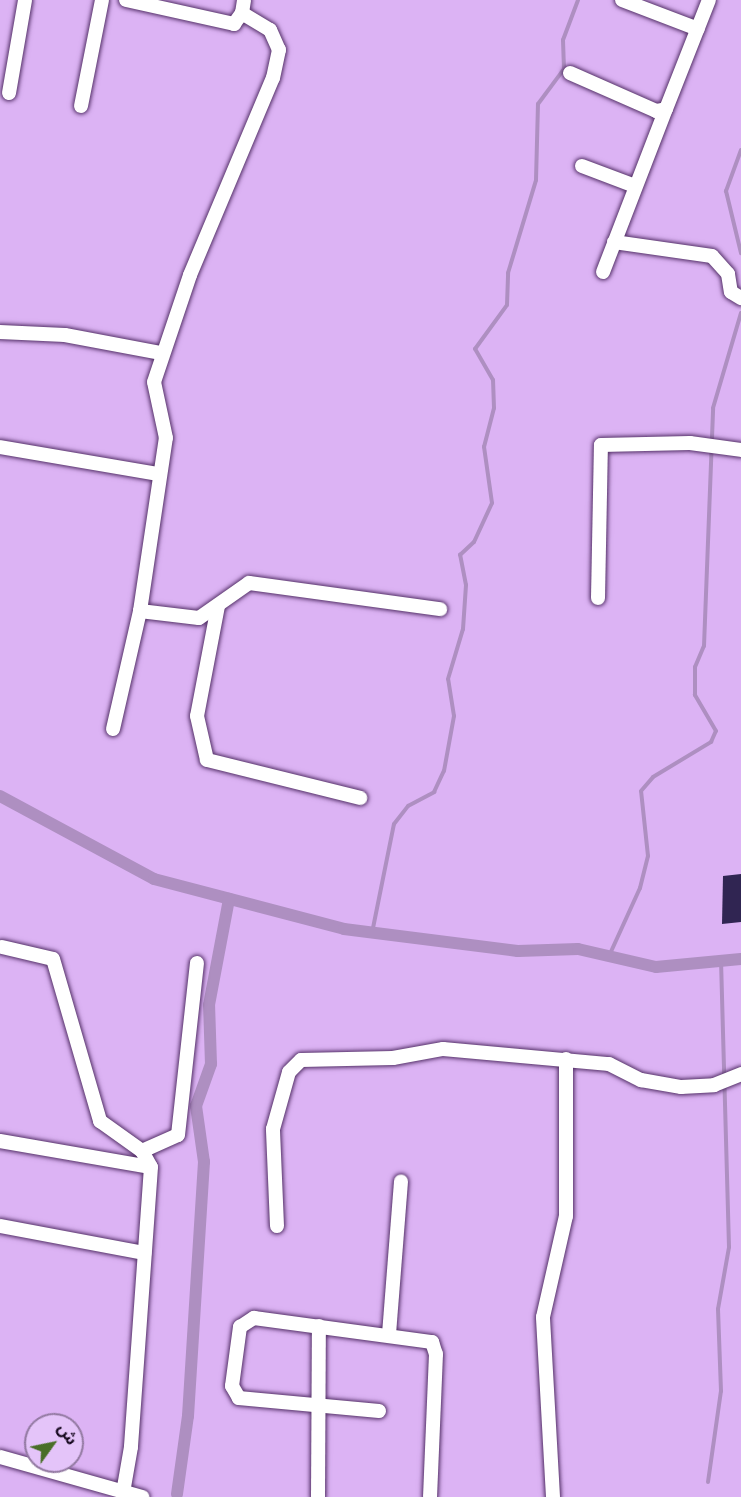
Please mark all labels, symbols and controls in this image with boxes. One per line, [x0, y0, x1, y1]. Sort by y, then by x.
north arrow [24, 1413, 84, 1473]
text: ش [54, 1420, 82, 1448]

